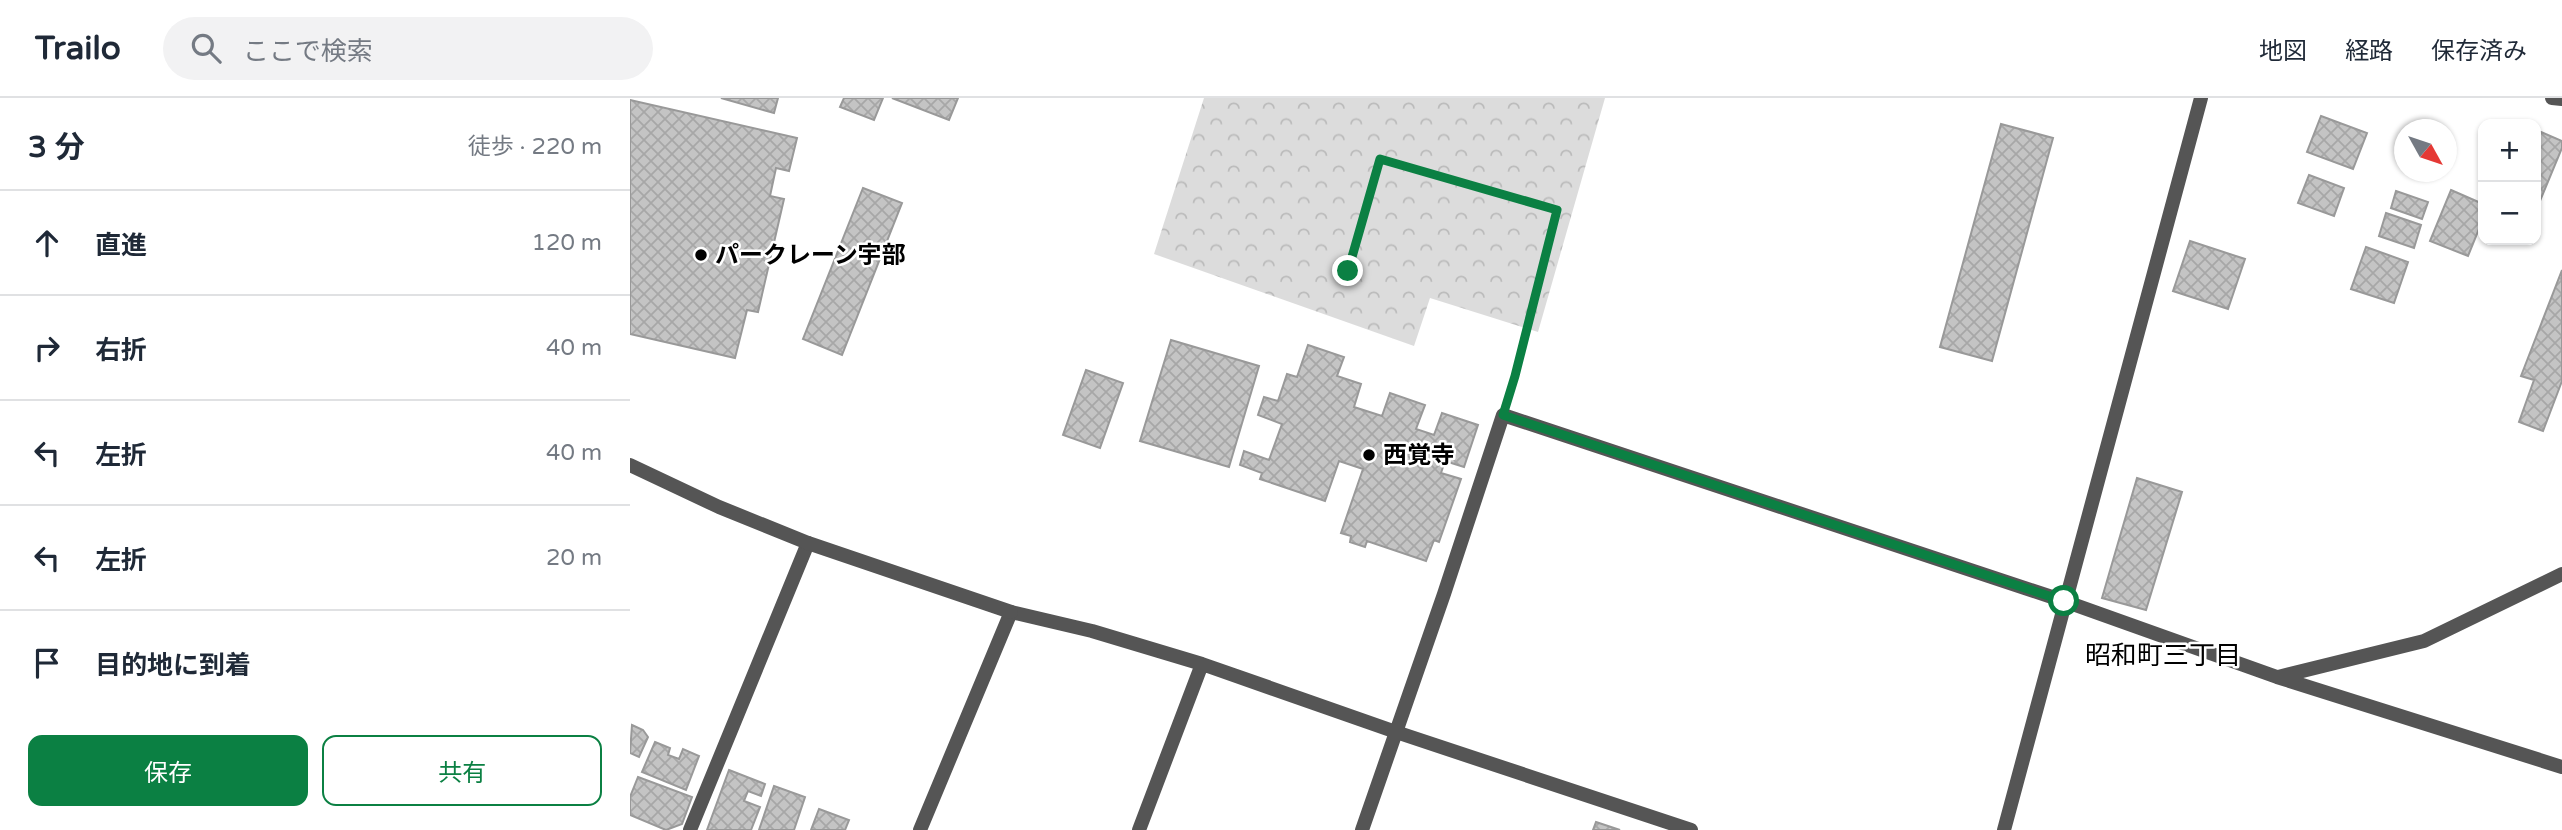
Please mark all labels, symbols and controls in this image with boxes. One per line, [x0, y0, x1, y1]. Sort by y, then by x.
search box [163, 17, 653, 80]
text: Trailo [35, 29, 121, 68]
icon: search [187, 29, 225, 67]
text: ここで検索 [243, 36, 373, 67]
text: 地図 [2259, 37, 2307, 66]
text: 経路 [2345, 37, 2393, 66]
text: 保存済み [2431, 37, 2527, 66]
north arrow [2394, 119, 2457, 182]
map controls [2478, 119, 2541, 245]
button: + [2478, 119, 2541, 182]
text: 3 分 [28, 129, 85, 166]
text: 徒歩 · 220 m [468, 133, 602, 161]
button: − [2478, 182, 2541, 245]
icon: ahead [28, 224, 66, 262]
text: 120 m [532, 229, 602, 257]
text: 直進 [95, 230, 147, 261]
place label: パークレーン宇部 [715, 241, 906, 270]
marker: パークレーン宇部 [693, 247, 709, 263]
route end [1332, 255, 1363, 286]
icon: right [28, 329, 66, 367]
text: 40 m [546, 334, 602, 362]
text: 右折 [95, 335, 147, 366]
icon: left [28, 434, 66, 472]
text: 40 m [546, 439, 602, 467]
text: 左折 [95, 440, 147, 471]
place label: 西覚寺 [1383, 441, 1455, 470]
marker: 西覚寺 [1361, 447, 1377, 463]
icon: left [28, 539, 66, 577]
text: 20 m [546, 544, 602, 572]
text: 左折 [95, 545, 147, 576]
route start [2048, 585, 2079, 616]
district label: 昭和町三丁目 [2085, 640, 2241, 671]
icon: arrive [28, 644, 66, 682]
text: 目的地に到着 [95, 650, 251, 681]
button: 保存 [28, 735, 308, 806]
button: 共有 [322, 735, 602, 806]

